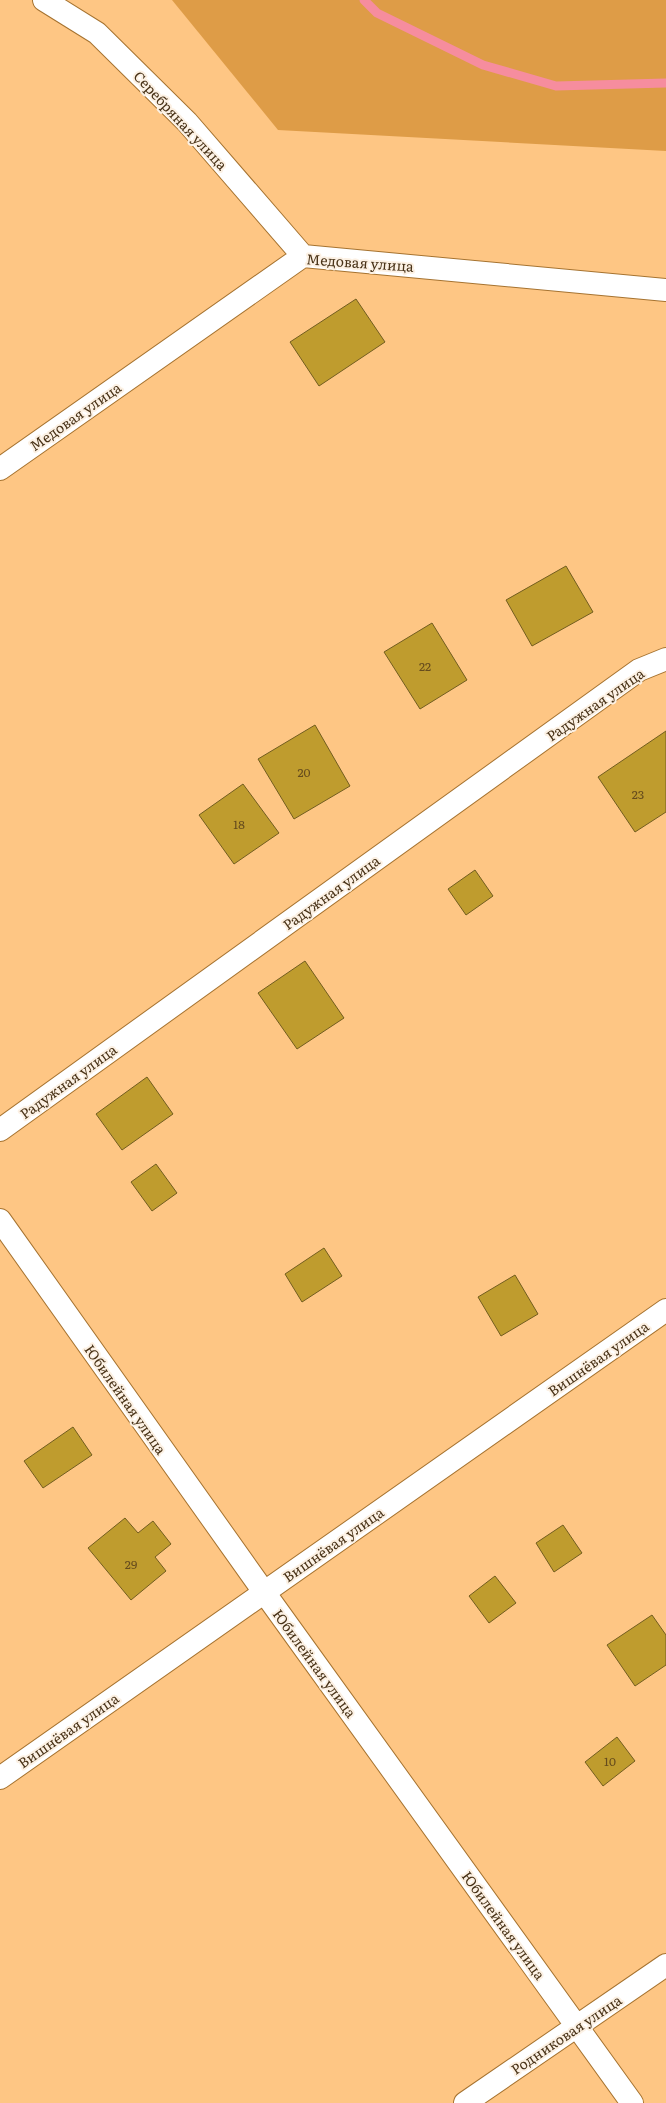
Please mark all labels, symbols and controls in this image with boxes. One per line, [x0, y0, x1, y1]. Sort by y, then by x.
street label: Серебряная улица [130, 66, 233, 174]
street label: Медовая улица [306, 248, 415, 276]
street label: Медовая улица [25, 377, 125, 455]
house number: 22 [419, 657, 431, 675]
street label: Радужная улица [542, 662, 648, 745]
house number: 20 [297, 763, 311, 781]
house number: 23 [632, 785, 644, 803]
house number: 18 [233, 815, 245, 833]
street label: Радужная улица [278, 850, 384, 934]
street label: Радужная улица [15, 1039, 121, 1123]
street label: Вишнёвая улица [544, 1315, 653, 1400]
street label: Юбилейная улица [81, 1340, 172, 1458]
street label: Вишнёвая улица [279, 1501, 388, 1586]
house number: 29 [125, 1555, 137, 1573]
street label: Юбилейная улица [269, 1605, 362, 1722]
street label: Вишнёвая улица [14, 1687, 123, 1772]
house number: 10 [604, 1752, 616, 1770]
street label: Юбилейная улица [458, 1867, 551, 1984]
street label: Родниковая улица [507, 1989, 626, 2079]

